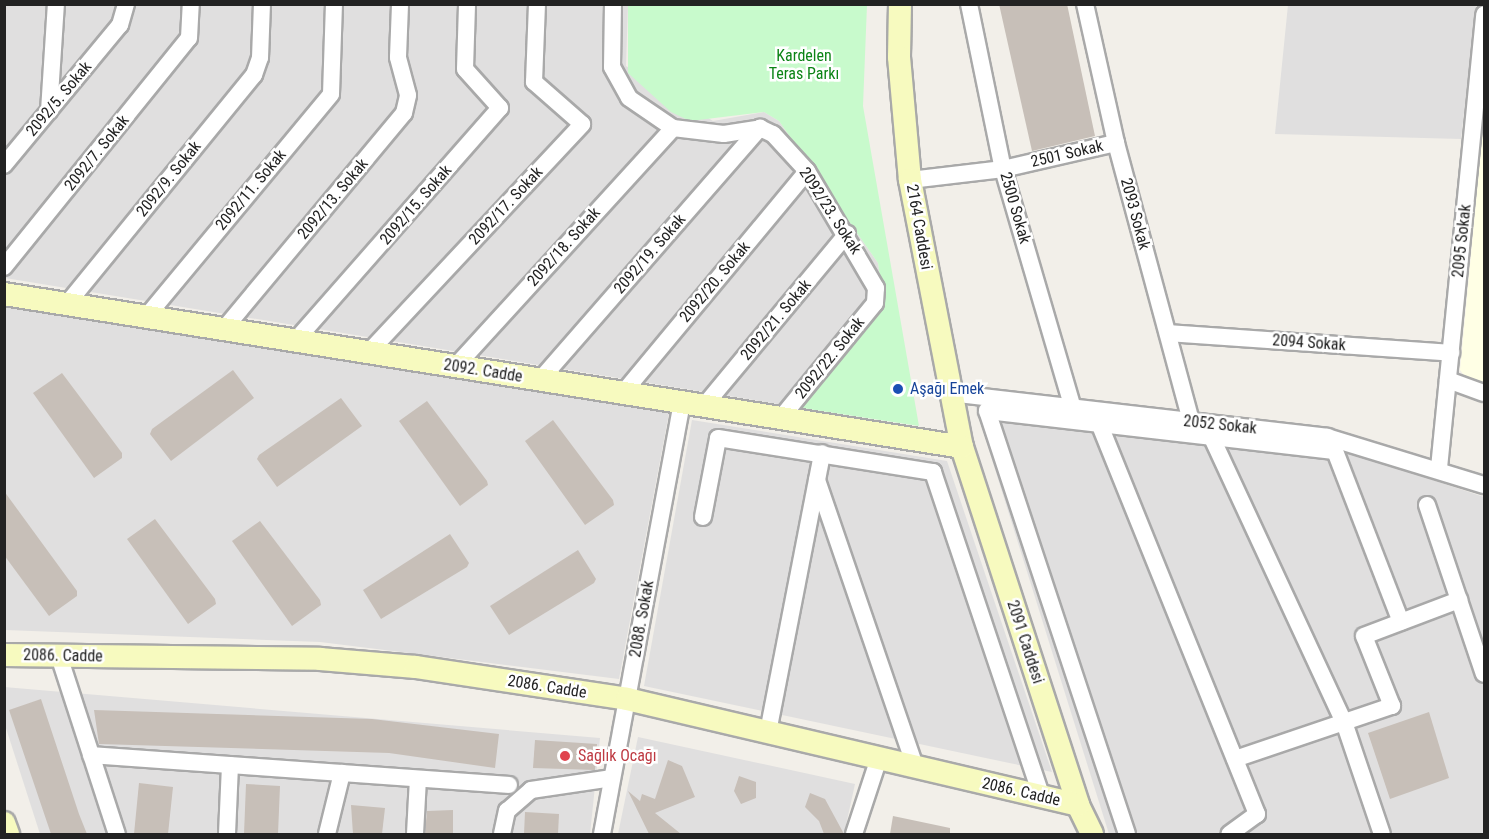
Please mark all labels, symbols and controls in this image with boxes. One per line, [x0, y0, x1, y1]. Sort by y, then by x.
park label: Kardelen Teras Parkı [769, 46, 839, 84]
street label: 2092/5. Sokak [22, 58, 96, 140]
street label: 2092/7. Sokak [61, 111, 133, 195]
street label: 2501 Sokak [1029, 136, 1105, 172]
street label: 2092/9. Sokak [133, 137, 205, 221]
street label: 2092/11. Sokak [212, 146, 290, 234]
street label: 2092/13. Sokak [294, 155, 372, 243]
street label: 2092/15. Sokak [376, 161, 456, 249]
street label: 2092/17. Sokak [465, 163, 547, 249]
street label: 2092/23. Sokak [795, 164, 865, 258]
street label: 2500 Sokak [996, 170, 1034, 246]
street label: 2093 Sokak [1116, 176, 1154, 252]
street label: 2164 Caddesi [902, 183, 936, 271]
street label: 2095 Sokak [1449, 203, 1475, 279]
street label: 2092/18. Sokak [524, 204, 604, 290]
street label: 2092/19. Sokak [610, 210, 690, 298]
street label: 2092/20. Sokak [676, 238, 754, 326]
street label: 2092/21. Sokak [737, 276, 815, 364]
street label: 2092/22. Sokak [791, 313, 869, 403]
street label: 2094 Sokak [1272, 331, 1346, 355]
street label: 2092. Cadde [442, 355, 524, 387]
place label: Aşağı Emek [910, 379, 984, 399]
marker: Aşağı Emek [891, 382, 905, 396]
street label: 2052 Sokak [1182, 412, 1258, 438]
street label: 2088. Sokak [626, 579, 658, 659]
street label: 2091 Caddesi [1003, 598, 1047, 686]
street label: 2086. Cadde [23, 646, 103, 666]
street label: 2086. Cadde [506, 671, 588, 703]
place label: Sağlık Ocağı [578, 746, 656, 766]
marker: Sağlık Ocağı [556, 747, 574, 765]
street label: 2086. Cadde [980, 774, 1062, 810]

